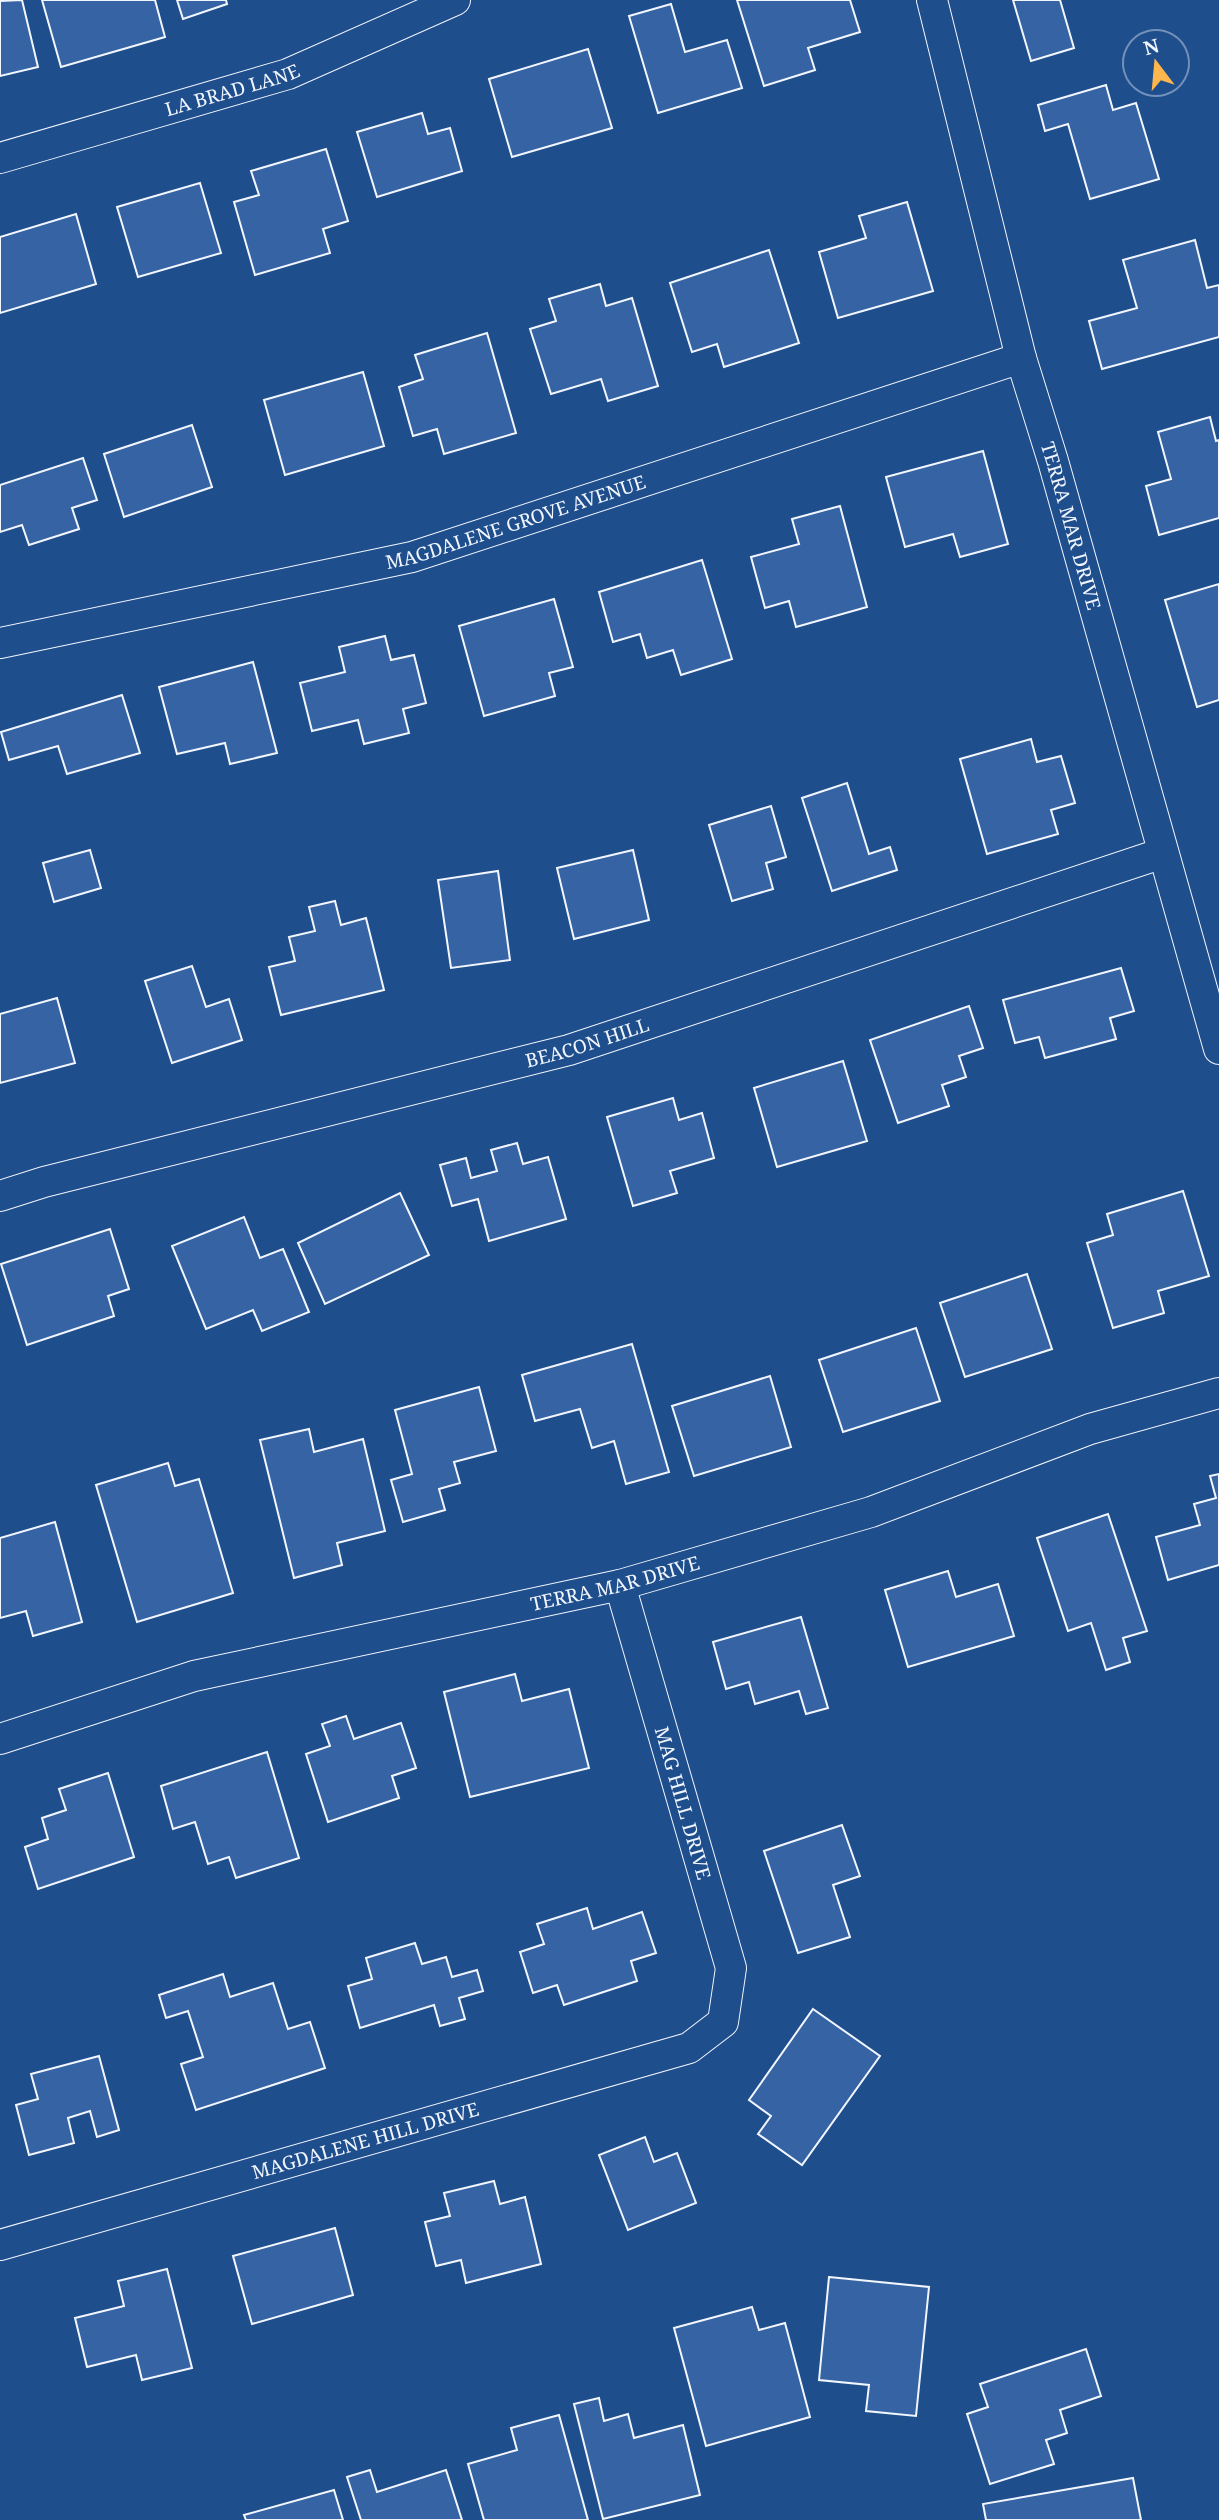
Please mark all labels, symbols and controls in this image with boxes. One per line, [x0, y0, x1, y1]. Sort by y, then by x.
north arrow [1121, 28, 1191, 98]
text: N [1141, 32, 1162, 61]
street label: LA BRAD LANE [162, 57, 304, 122]
street label: TERRA MAR DRIVE [1035, 439, 1107, 613]
street label: MAGDALENE GROVE AVENUE [383, 468, 649, 575]
street label: BEACON HILL [523, 1011, 653, 1073]
street label: TERRA MAR DRIVE [528, 1550, 703, 1617]
street label: MAG HILL DRIVE [649, 1724, 717, 1883]
street label: MAGDALENE HILL DRIVE [249, 2096, 482, 2185]

